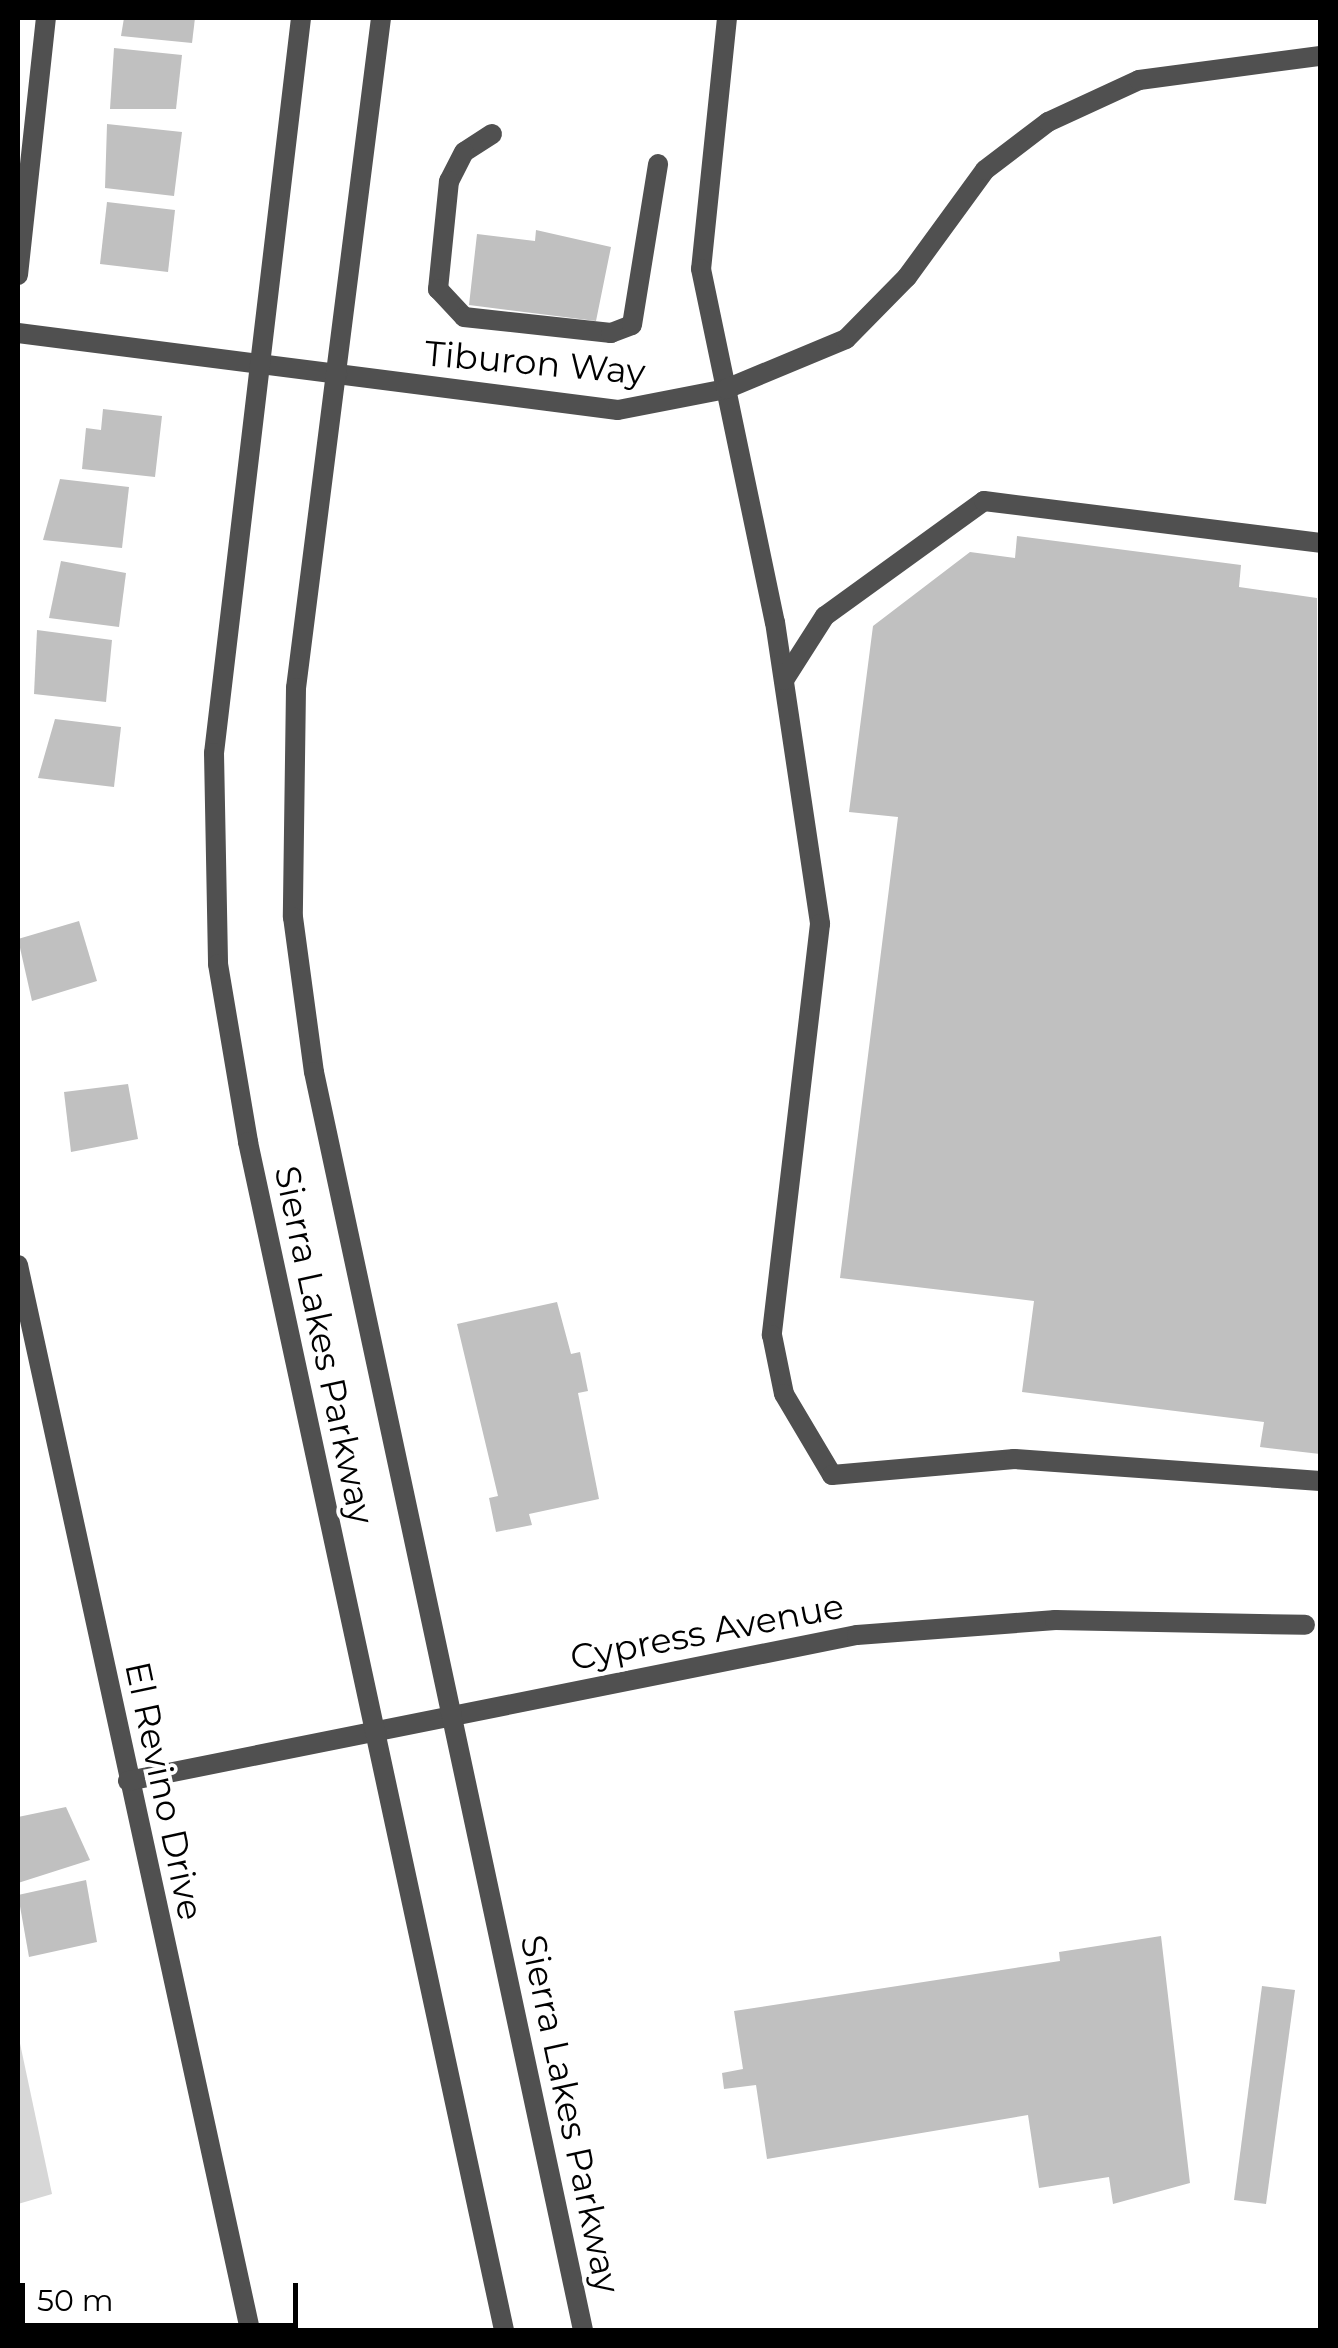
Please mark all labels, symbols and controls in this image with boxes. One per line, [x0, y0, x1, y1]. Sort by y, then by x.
street label: Tiburon Way [423, 332, 647, 394]
street label: Sierra Lakes Parkway [266, 1162, 382, 1528]
street label: Cypress Avenue [567, 1585, 847, 1679]
street label: El Revino Drive [116, 1658, 212, 1924]
street label: Sierra Lakes Parkway [512, 1931, 628, 2297]
scale bar [25, 2263, 302, 2325]
text: 50 m [37, 2282, 114, 2319]

